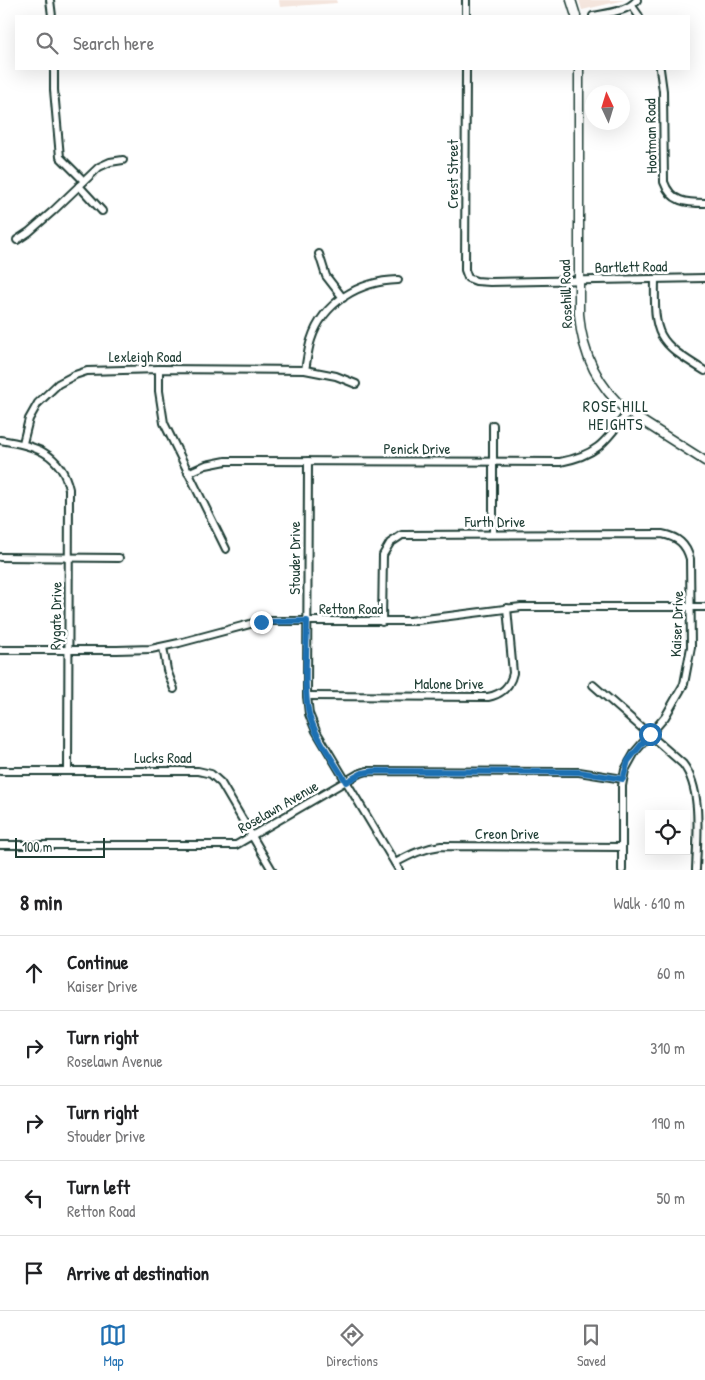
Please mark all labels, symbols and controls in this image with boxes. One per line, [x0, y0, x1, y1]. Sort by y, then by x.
search box [15, 15, 690, 70]
icon: search [33, 29, 61, 57]
text: Search here [73, 30, 154, 56]
north arrow [585, 85, 630, 130]
street label: Hootman Road [639, 98, 662, 174]
street label: Crest Street [442, 139, 463, 209]
street label: Bartlett Road [594, 255, 668, 278]
street label: Rosehill Road [554, 259, 577, 329]
street label: Lexleigh Road [109, 346, 181, 367]
district label: ROSE HILL HEIGHTS [583, 395, 649, 435]
street label: Penick Drive [383, 438, 451, 459]
street label: Furth Drive [464, 511, 525, 532]
street label: Stouder Drive [284, 521, 305, 595]
street label: Rygate Drive [44, 582, 67, 650]
street label: Kaiser Drive [665, 590, 688, 657]
street label: Retton Road [319, 598, 383, 619]
route end [250, 611, 273, 634]
street label: Malone Drive [414, 673, 484, 694]
route start [639, 723, 662, 746]
street label: Lucks Road [134, 747, 192, 768]
street label: Roselawn Avenue [234, 775, 322, 838]
map controls [645, 810, 690, 855]
button: locate [645, 810, 690, 855]
street label: Creon Drive [475, 823, 539, 844]
scale bar [15, 835, 105, 858]
text: 100 m [22, 837, 52, 856]
text: 8 min [20, 888, 62, 917]
text: Walk · 610 m [613, 892, 685, 914]
text: Continue [67, 949, 128, 975]
icon: ahead [20, 959, 48, 987]
text: 60 m [657, 962, 685, 984]
text: Kaiser Drive [67, 975, 138, 997]
text: Turn right [67, 1024, 138, 1050]
icon: right [20, 1034, 48, 1062]
text: 310 m [650, 1037, 685, 1059]
text: Roselawn Avenue [67, 1050, 163, 1072]
text: Turn right [67, 1099, 138, 1125]
icon: right [20, 1109, 48, 1137]
text: 190 m [652, 1112, 685, 1134]
text: Stouder Drive [67, 1125, 145, 1147]
text: Turn left [67, 1174, 130, 1200]
icon: left [20, 1184, 48, 1212]
text: 50 m [657, 1187, 685, 1209]
text: Retton Road [67, 1200, 135, 1222]
icon: arrive [20, 1259, 48, 1287]
text: Arrive at destination [67, 1260, 209, 1286]
tab: Map [99, 1321, 127, 1370]
tab: Directions [326, 1321, 378, 1370]
tab: Saved [577, 1321, 606, 1370]

